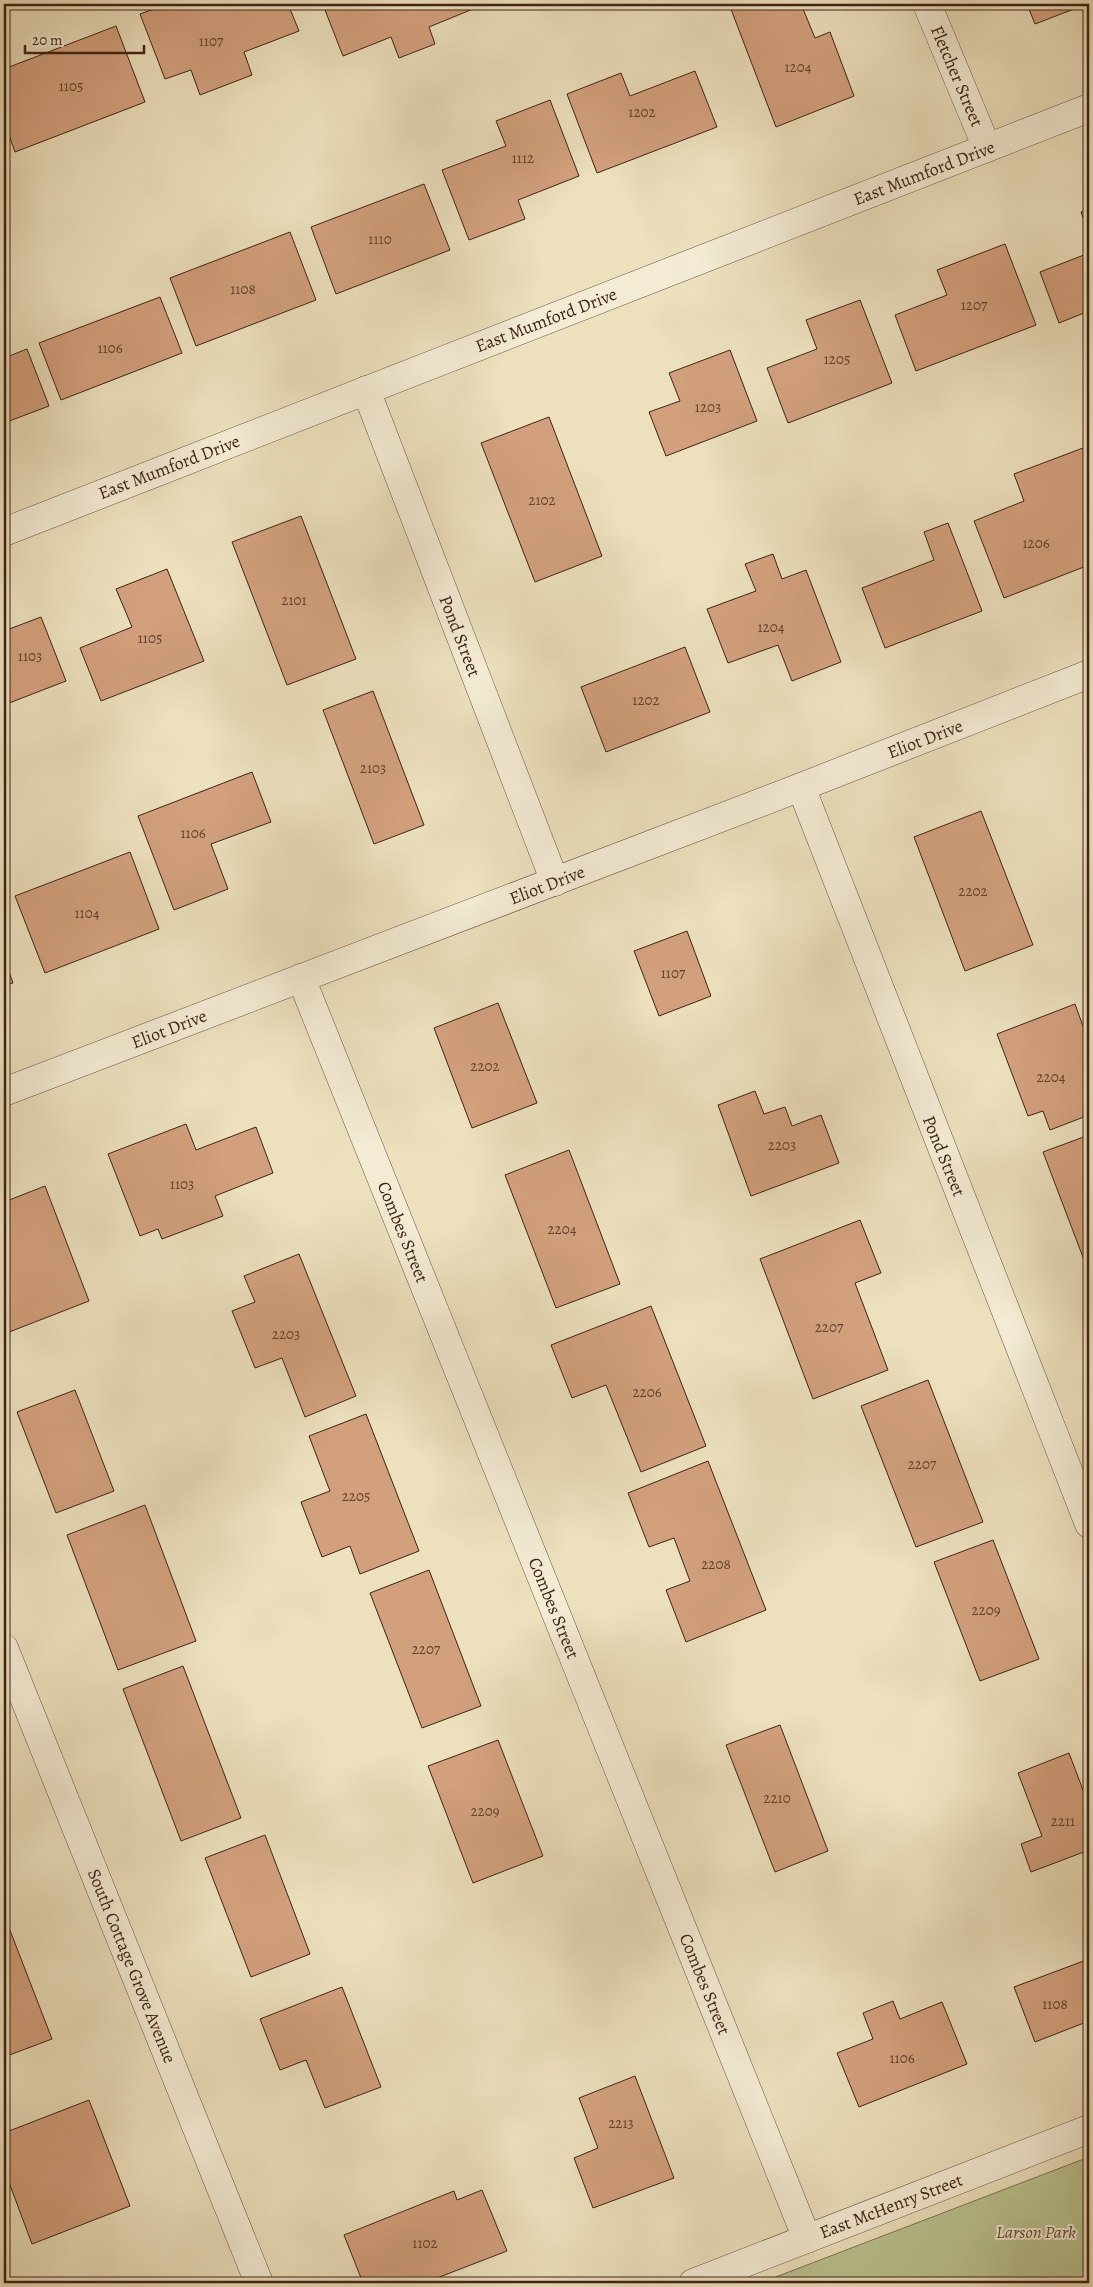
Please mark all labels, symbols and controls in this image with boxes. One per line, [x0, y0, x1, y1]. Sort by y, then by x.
scale bar [25, 22, 144, 54]
street label: Fletcher Street [925, 22, 989, 130]
text: 20 m [32, 30, 63, 50]
house number: 1107 [199, 31, 224, 51]
house number: 1204 [784, 57, 812, 77]
house number: 1105 [59, 76, 83, 96]
house number: 1202 [628, 102, 656, 122]
street label: East Mumford Drive [850, 135, 998, 211]
house number: 1112 [512, 148, 534, 168]
house number: 1110 [368, 229, 392, 249]
house number: 1108 [230, 279, 256, 299]
street label: East Mumford Drive [472, 282, 620, 358]
house number: 1207 [961, 295, 988, 315]
house number: 1106 [97, 338, 123, 358]
house number: 1205 [824, 349, 850, 369]
house number: 1203 [695, 397, 721, 417]
street label: East Mumford Drive [95, 429, 243, 505]
house number: 2102 [528, 490, 556, 510]
house number: 1206 [1022, 533, 1050, 553]
house number: 2101 [281, 590, 307, 610]
street label: Pond Street [433, 592, 487, 680]
house number: 1204 [757, 617, 785, 637]
house number: 1105 [138, 628, 162, 648]
house number: 1103 [18, 646, 42, 666]
house number: 1202 [632, 690, 660, 710]
street label: Eliot Drive [884, 714, 966, 764]
house number: 2103 [360, 758, 386, 778]
house number: 1106 [180, 823, 206, 843]
street label: Eliot Drive [506, 860, 588, 910]
house number: 2202 [958, 881, 988, 901]
house number: 1104 [74, 903, 100, 923]
house number: 1107 [661, 963, 686, 983]
street label: Eliot Drive [128, 1004, 210, 1054]
house number: 2202 [470, 1056, 500, 1076]
house number: 2204 [1036, 1067, 1066, 1087]
street label: Pond Street [917, 1112, 971, 1200]
house number: 2203 [768, 1135, 796, 1155]
house number: 1103 [170, 1174, 194, 1194]
street label: Combes Street [372, 1178, 434, 1286]
house number: 2204 [547, 1219, 577, 1239]
house number: 2207 [815, 1317, 844, 1337]
house number: 2203 [272, 1324, 300, 1344]
house number: 2206 [632, 1382, 662, 1402]
house number: 2207 [908, 1454, 937, 1474]
house number: 2205 [342, 1486, 370, 1506]
street label: Combes Street [523, 1554, 585, 1662]
house number: 2208 [701, 1554, 731, 1574]
house number: 2209 [971, 1600, 1001, 1620]
house number: 2207 [412, 1639, 441, 1659]
house number: 2210 [763, 1788, 791, 1808]
house number: 2209 [470, 1801, 500, 1821]
house number: 2211 [1051, 1811, 1075, 1831]
street label: South Cottage Grove Avenue [82, 1865, 182, 2067]
street label: Combes Street [674, 1930, 736, 2038]
house number: 1108 [1042, 1994, 1068, 2014]
house number: 1106 [889, 2048, 915, 2068]
house number: 2213 [608, 2113, 634, 2133]
street label: East McHenry Street [816, 2168, 966, 2244]
park label: Larson Park [996, 2220, 1076, 2244]
house number: 1102 [412, 2233, 438, 2253]

